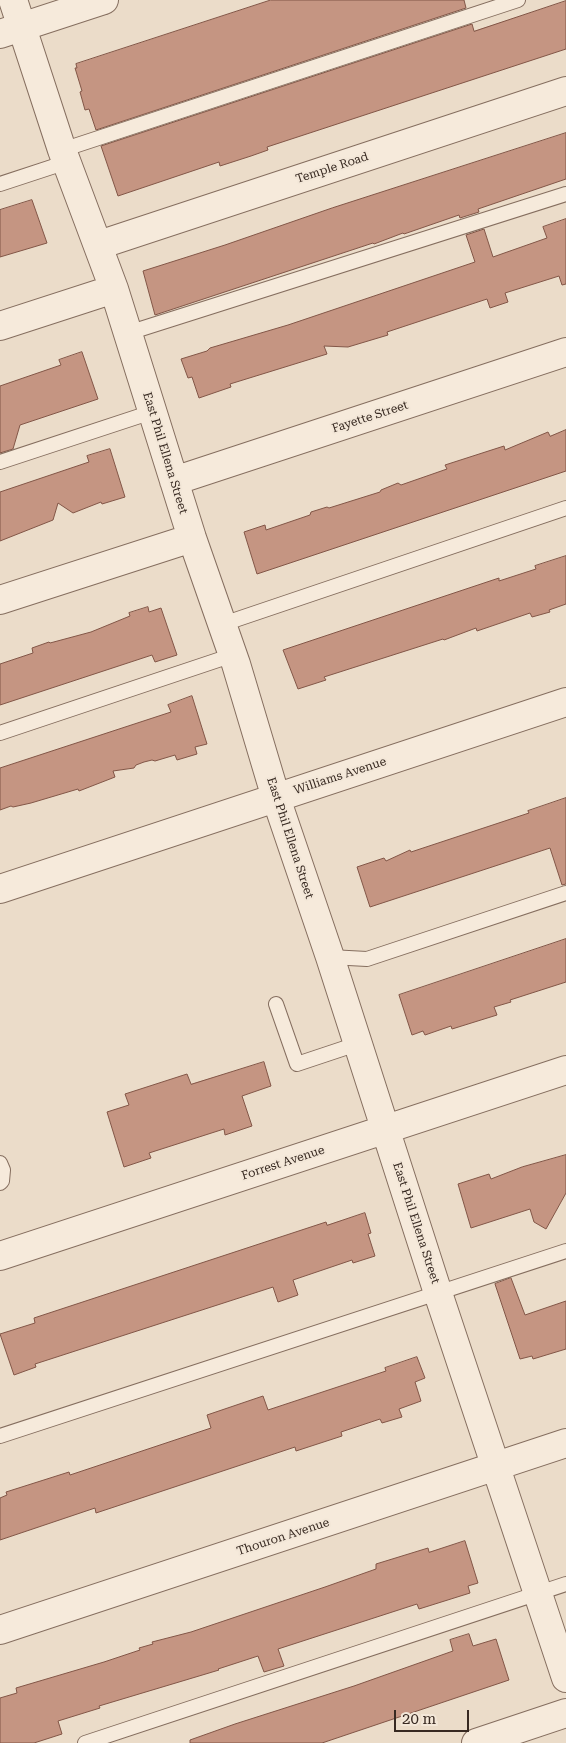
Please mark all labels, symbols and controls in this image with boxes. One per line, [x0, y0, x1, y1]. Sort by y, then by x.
street label: Temple Road [294, 149, 370, 187]
street label: East Phil Ellena Street [140, 390, 190, 516]
street label: Fayette Street [330, 398, 410, 436]
street label: Williams Avenue [292, 754, 388, 798]
street label: East Phil Ellena Street [264, 775, 316, 901]
street label: Forrest Avenue [240, 1143, 326, 1183]
street label: East Phil Ellena Street [390, 1160, 442, 1286]
street label: Thouron Avenue [235, 1515, 331, 1559]
scale bar [396, 1700, 471, 1732]
text: 20 m [402, 1710, 436, 1728]

